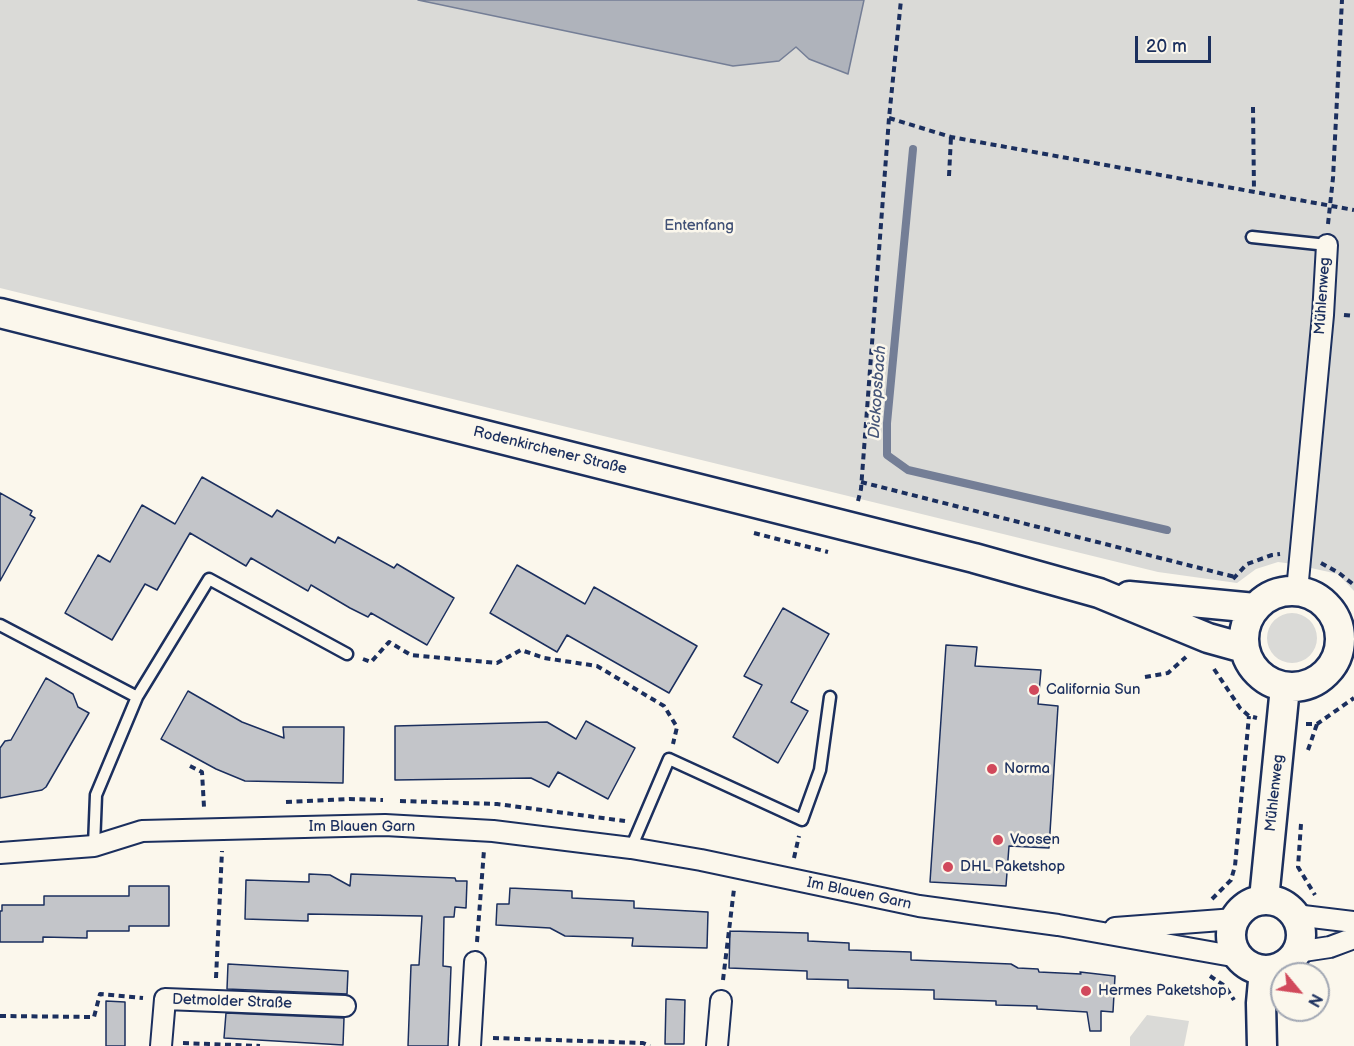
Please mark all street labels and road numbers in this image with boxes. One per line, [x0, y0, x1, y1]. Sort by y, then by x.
street label: Mühlenweg [1311, 257, 1335, 335]
street label: Rodenkirchener Straße [471, 423, 629, 479]
street label: Mühlenweg [1262, 753, 1288, 833]
street label: Im Blauen Garn [309, 818, 415, 836]
street label: Im Blauen Garn [805, 874, 913, 914]
street label: Detmolder Straße [172, 991, 292, 1013]

